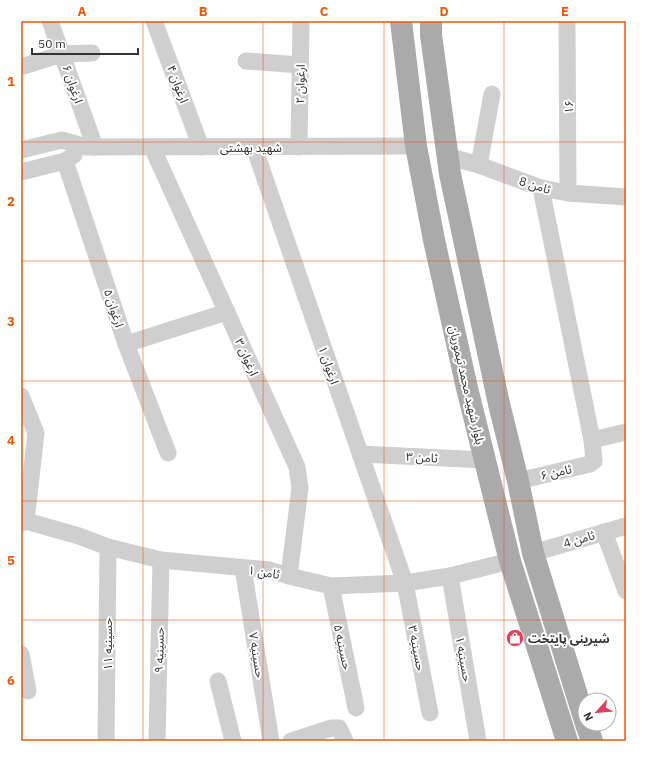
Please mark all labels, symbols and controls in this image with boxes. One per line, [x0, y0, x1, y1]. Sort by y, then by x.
text: A [78, 3, 87, 20]
text: B [199, 3, 208, 20]
text: C [320, 3, 329, 20]
text: D [439, 3, 449, 20]
text: E [561, 3, 569, 20]
scale bar [32, 30, 138, 56]
text: 50 m [38, 36, 66, 51]
street label: ارغوان ۶ [59, 63, 87, 105]
street label: ارغوان ۴ [164, 63, 192, 105]
street label: ارغوان ۲ [292, 64, 308, 104]
text: 1 [7, 73, 15, 90]
street label: ۱۶ [561, 100, 576, 114]
street label: شهید بهشتی [220, 140, 282, 155]
street label: ثامن 8 [517, 173, 553, 197]
text: 2 [7, 193, 15, 210]
street label: ارغوان ۵ [101, 287, 127, 329]
text: 3 [7, 313, 15, 330]
street label: بلوار شهید محمد تیموریان [446, 324, 488, 446]
street label: ارغوان ۳ [232, 336, 262, 378]
street label: ارغوان ۱ [315, 344, 343, 386]
text: 4 [7, 432, 15, 449]
street label: ثامن ۳ [406, 449, 439, 465]
street label: ثامن ۶ [539, 461, 574, 483]
street label: ثامن 4 [561, 527, 597, 551]
text: 5 [7, 552, 15, 569]
street label: ثامن ۱ [247, 562, 281, 582]
street label: حسینیه ۱۱ [100, 618, 115, 670]
street label: حسینیه ۵ [331, 623, 355, 671]
street label: حسینیه ۳ [405, 624, 429, 672]
street label: حسینیه ۹ [151, 627, 167, 673]
shop icon: شیرینی پایتخت [505, 628, 525, 648]
street label: حسینیه ۷ [246, 631, 268, 679]
place label: شیرینی پایتخت [528, 631, 610, 647]
street label: حسینیه ۱ [453, 635, 475, 683]
text: 6 [7, 672, 15, 689]
north arrow [577, 692, 617, 732]
text: N [580, 710, 596, 723]

